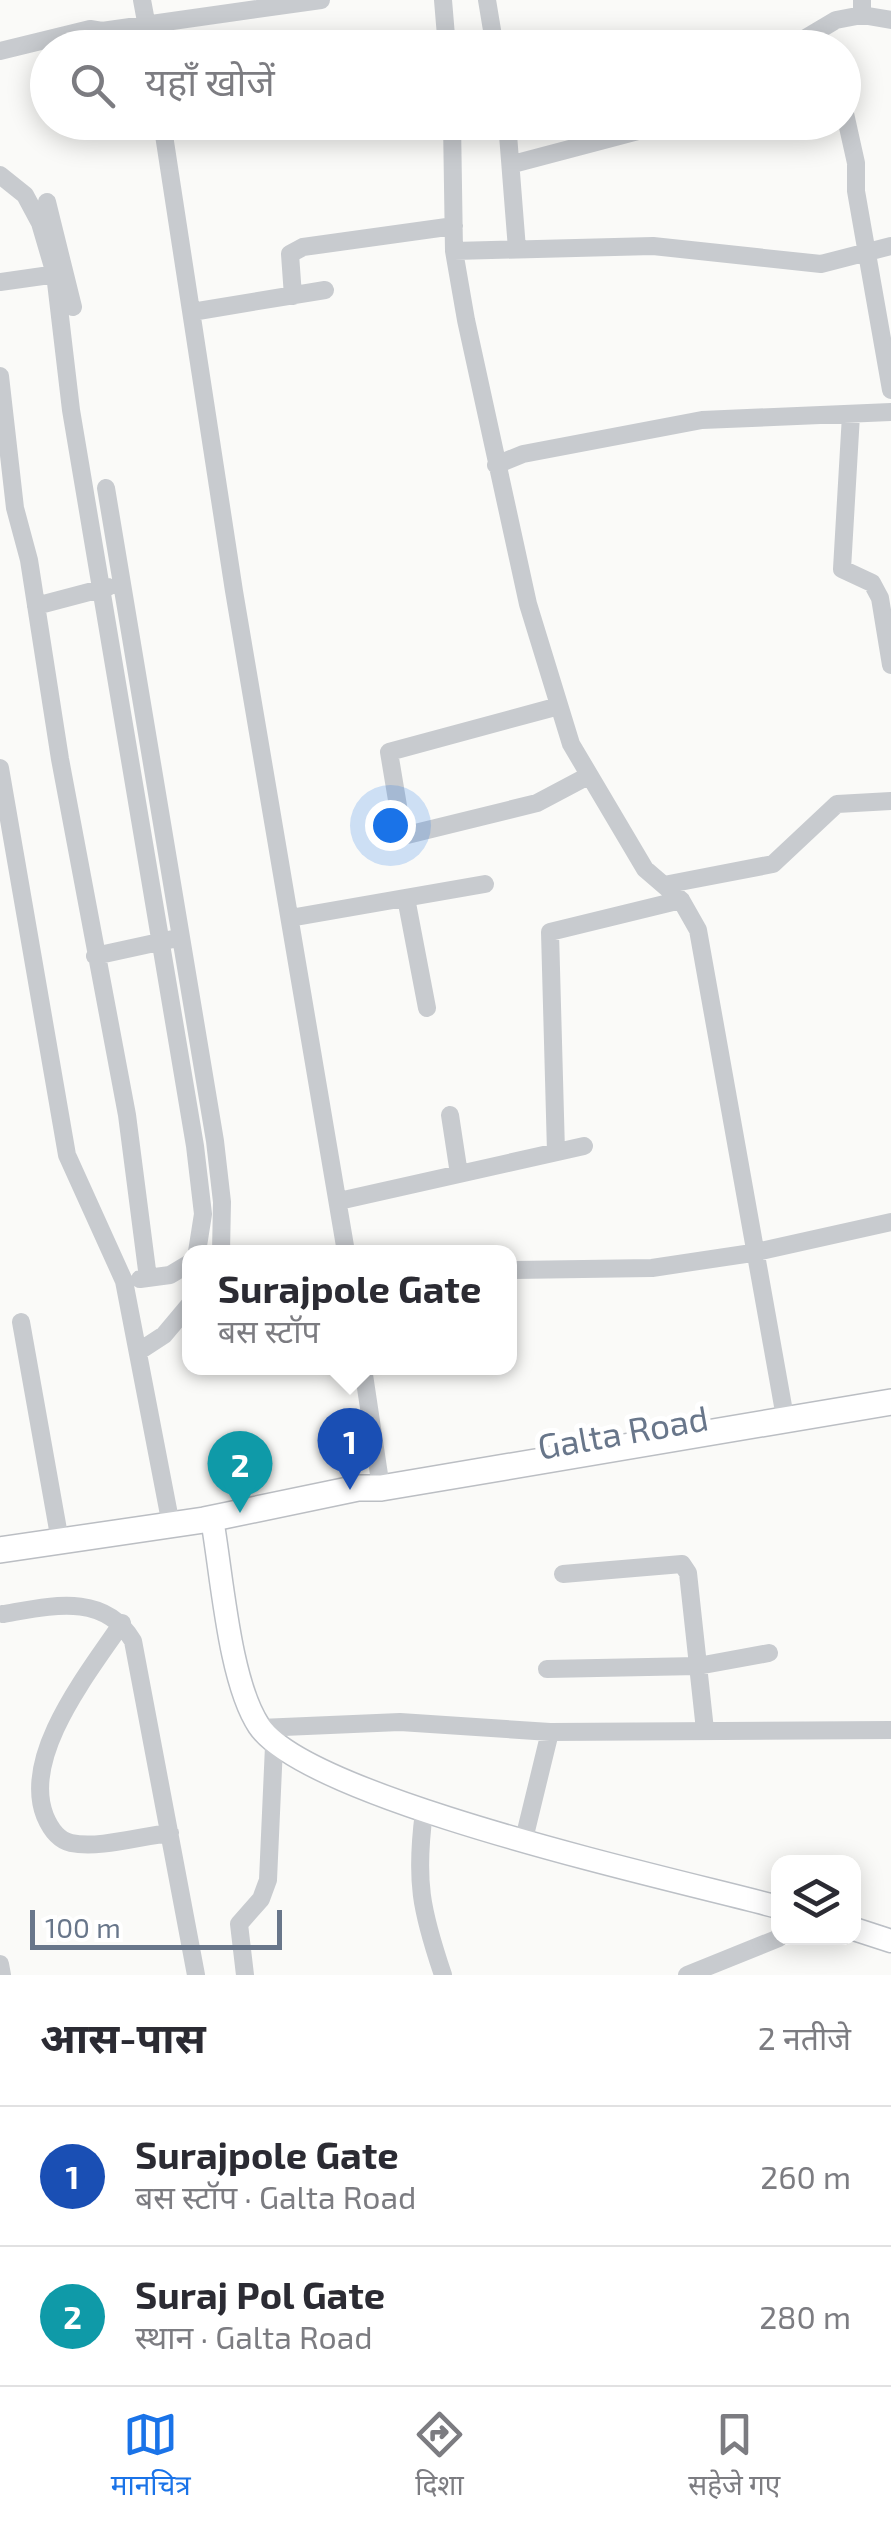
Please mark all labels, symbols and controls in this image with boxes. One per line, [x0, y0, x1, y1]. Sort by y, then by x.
search box [30, 30, 861, 140]
icon: search [65, 58, 120, 113]
text: यहाँ खोजें [145, 58, 275, 104]
your location [365, 800, 416, 851]
popup [182, 1245, 517, 1375]
text: Surajpole Gate [218, 1265, 481, 1311]
text: बस स्टॉप [218, 1311, 320, 1349]
street label: Galta Road [534, 1395, 711, 1467]
pin: 1 [318, 1408, 382, 1490]
pin: 2 [208, 1430, 272, 1513]
map controls [771, 1855, 861, 1945]
button: layers [771, 1855, 861, 1945]
scale bar [30, 1905, 282, 1950]
text: 100 m [45, 1910, 121, 1944]
text: आस-पास [40, 2011, 206, 2061]
text: 2 नतीजे [758, 2018, 851, 2056]
text: Surajpole Gate [135, 2131, 399, 2177]
text: 1 [66, 2157, 79, 2195]
text: 260 m [760, 2157, 851, 2195]
text: बस स्टॉप · Galta Road [135, 2177, 416, 2215]
text: Suraj Pol Gate [135, 2271, 385, 2317]
text: 2 [63, 2297, 82, 2335]
text: 280 m [759, 2297, 851, 2335]
text: स्थान · Galta Road [135, 2317, 373, 2355]
tab: मानचित्र [111, 2407, 191, 2506]
tab: दिशा [412, 2407, 467, 2506]
tab: सहेजे गए [688, 2407, 780, 2506]

